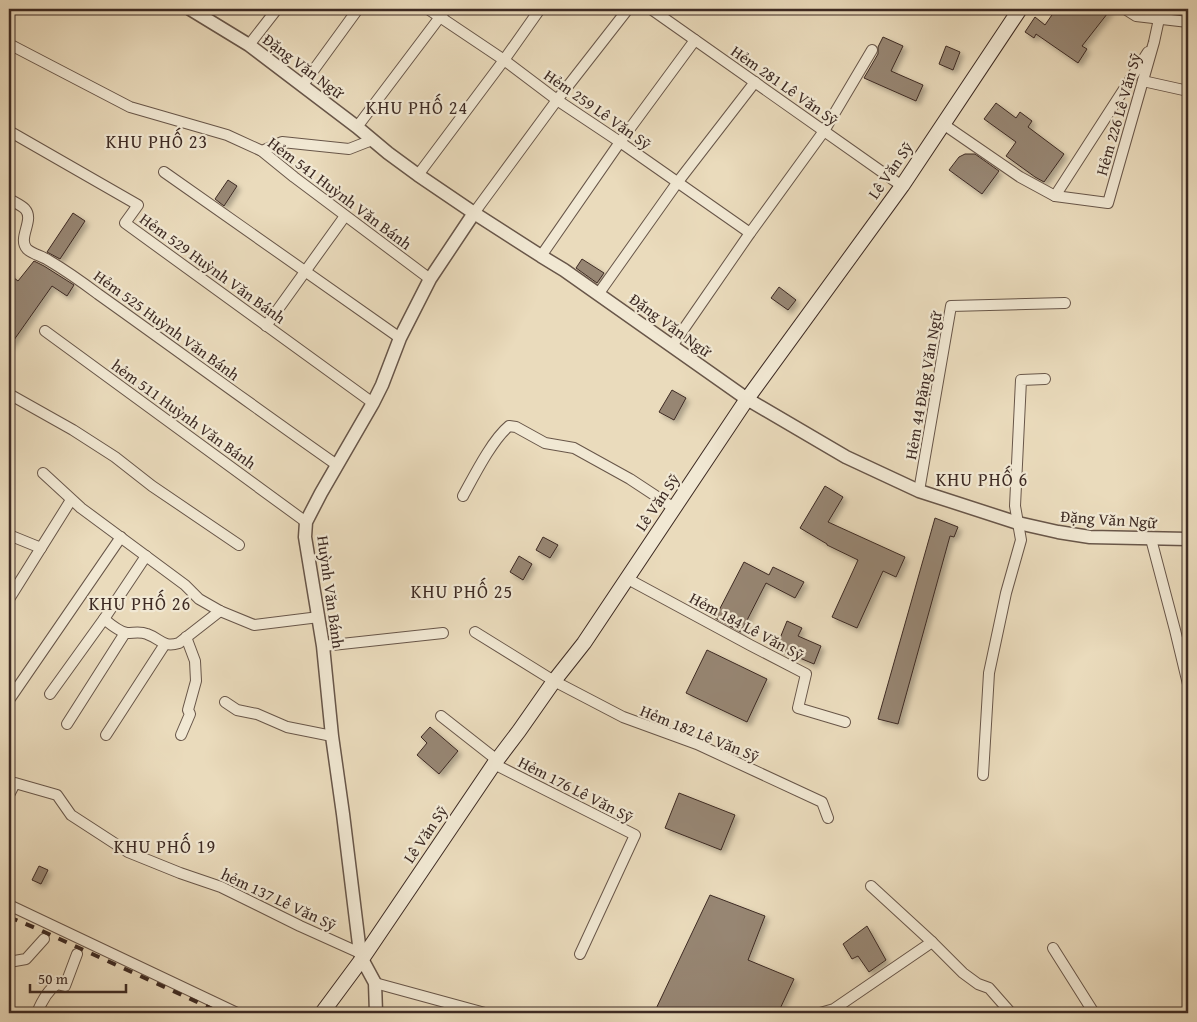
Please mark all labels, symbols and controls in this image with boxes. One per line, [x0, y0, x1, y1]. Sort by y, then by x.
street label: Đặng Văn Ngữ [258, 27, 351, 105]
street label: Hẻm 281 Lê Văn Sỹ [726, 39, 844, 131]
street label: Hẻm 226 Lê Văn Sỹ [1089, 50, 1147, 178]
street label: Hẻm 259 Lê Văn Sỹ [539, 63, 657, 155]
district label: KHU PHỐ 24 [366, 93, 468, 121]
district label: KHU PHỐ 23 [106, 127, 208, 155]
street label: Hẻm 541 Huỳnh Văn Bánh [263, 131, 417, 255]
street label: Lê Văn Sỹ [861, 136, 919, 204]
street label: Hẻm 529 Huỳnh Văn Bánh [135, 207, 291, 329]
street label: Hẻm 525 Huỳnh Văn Bánh [89, 264, 245, 386]
street label: Đặng Văn Ngữ [625, 287, 718, 364]
street label: Hẻm 44 Đặng Văn Ngữ [898, 308, 948, 461]
street label: hẻm 511 Huỳnh Văn Bánh [107, 353, 261, 475]
district label: KHU PHỐ 6 [936, 465, 1028, 493]
street label: Lê Văn Sỹ [629, 468, 685, 536]
street label: Đặng Văn Ngữ [1060, 504, 1159, 534]
street label: Huỳnh Văn Bánh [311, 534, 351, 650]
district label: KHU PHỐ 25 [411, 577, 513, 605]
street label: Hẻm 184 Lê Văn Sỹ [686, 586, 809, 666]
district label: KHU PHỐ 26 [89, 589, 191, 617]
street label: Hẻm 182 Lê Văn Sỹ [637, 698, 763, 768]
street label: Hẻm 176 Lê Văn Sỹ [514, 750, 638, 828]
street label: Lê Văn Sỹ [397, 800, 453, 868]
district label: KHU PHỐ 19 [114, 832, 216, 860]
street label: hẻm 137 Lê Văn Sỹ [217, 862, 341, 936]
scale bar [30, 962, 126, 994]
text: 50 m [38, 968, 69, 989]

